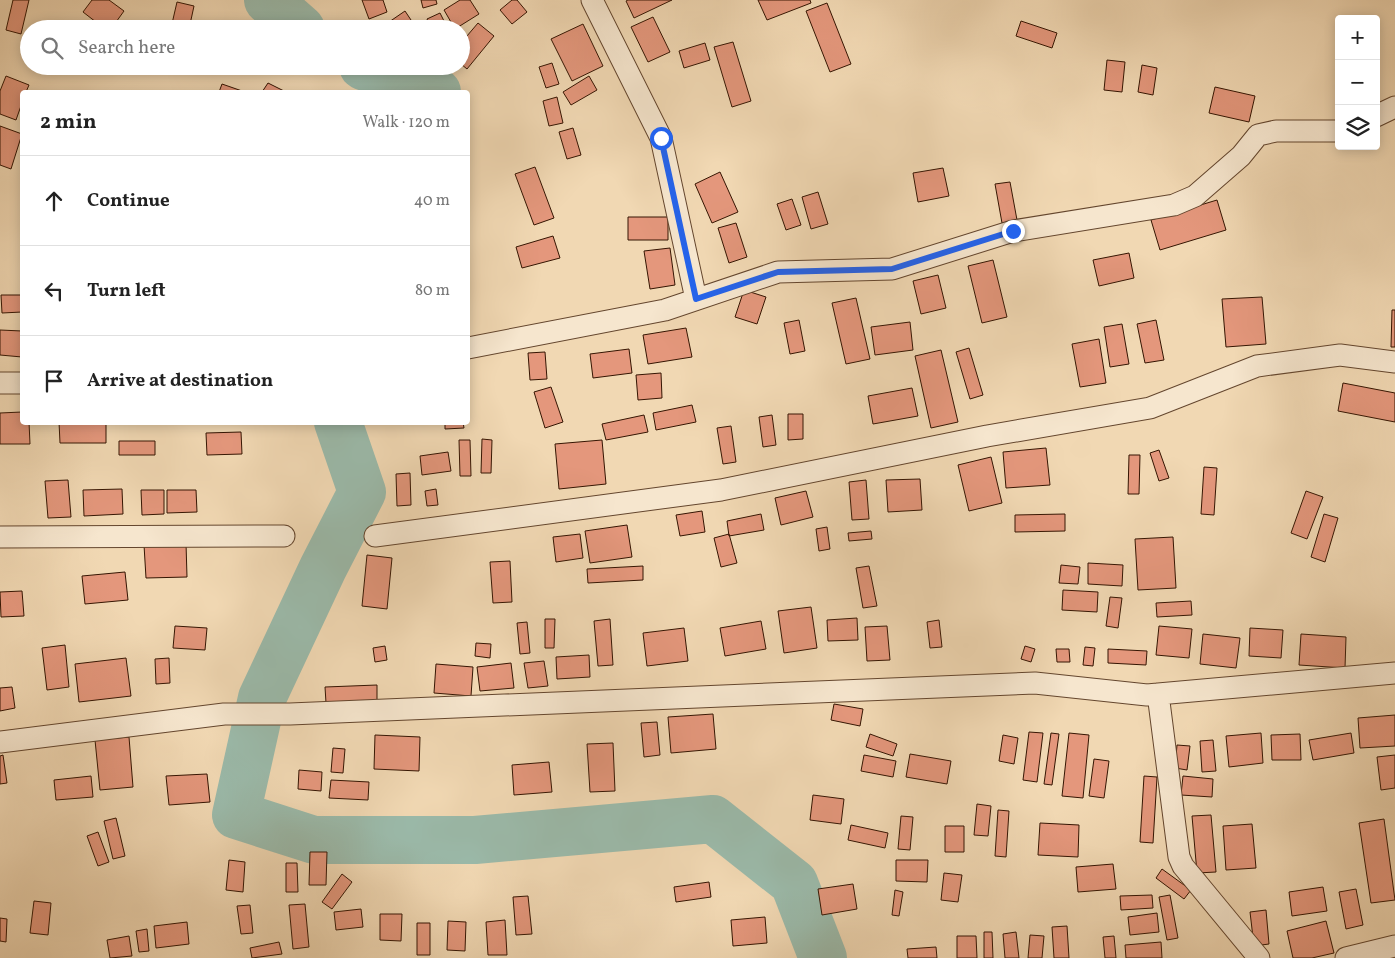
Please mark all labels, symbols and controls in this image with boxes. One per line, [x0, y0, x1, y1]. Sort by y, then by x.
map controls [1335, 15, 1380, 150]
button: + [1335, 15, 1380, 60]
search box [20, 20, 470, 75]
icon: search [38, 34, 66, 62]
text: Search here [78, 35, 175, 61]
button: − [1335, 60, 1380, 105]
button: layers [1335, 105, 1380, 150]
text: 2 min [40, 108, 97, 137]
text: Walk · 120 m [362, 112, 450, 134]
route start [650, 127, 673, 150]
icon: ahead [40, 187, 68, 215]
text: Continue [87, 188, 170, 214]
text: 40 m [414, 190, 450, 212]
route end [1002, 220, 1025, 243]
icon: left [40, 277, 68, 305]
text: Turn left [87, 278, 166, 304]
text: 80 m [415, 280, 450, 302]
icon: arrive [40, 367, 68, 395]
text: Arrive at destination [87, 368, 273, 394]

